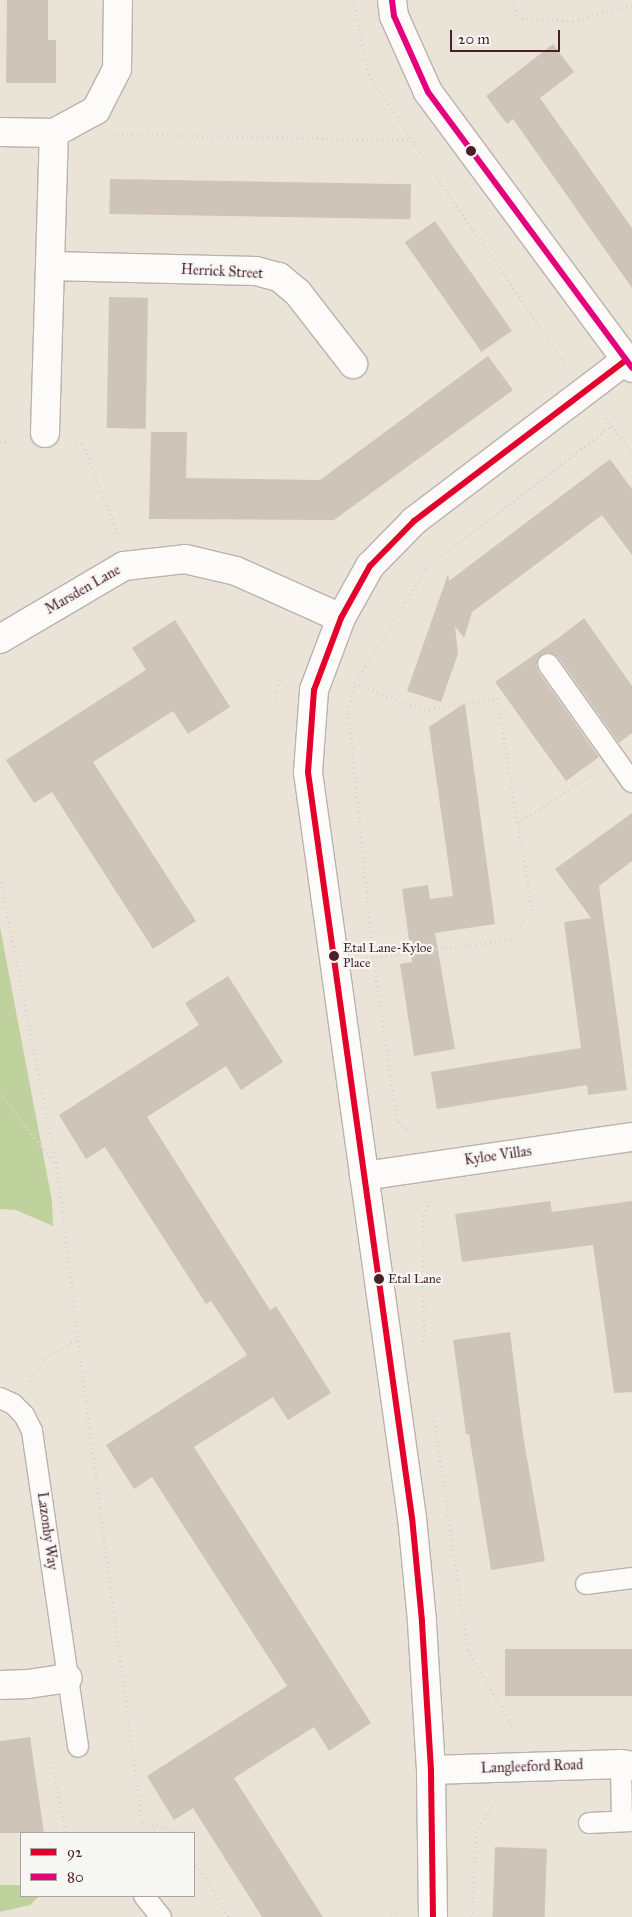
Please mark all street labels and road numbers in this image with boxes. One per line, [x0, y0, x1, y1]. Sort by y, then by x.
street label: Herrick Street [180, 261, 264, 283]
street label: Marsden Lane [43, 562, 123, 618]
street label: Kyloe Villas [463, 1143, 533, 1169]
street label: Lazonby Way [33, 1491, 61, 1571]
street label: Langleeford Road [480, 1757, 584, 1777]

